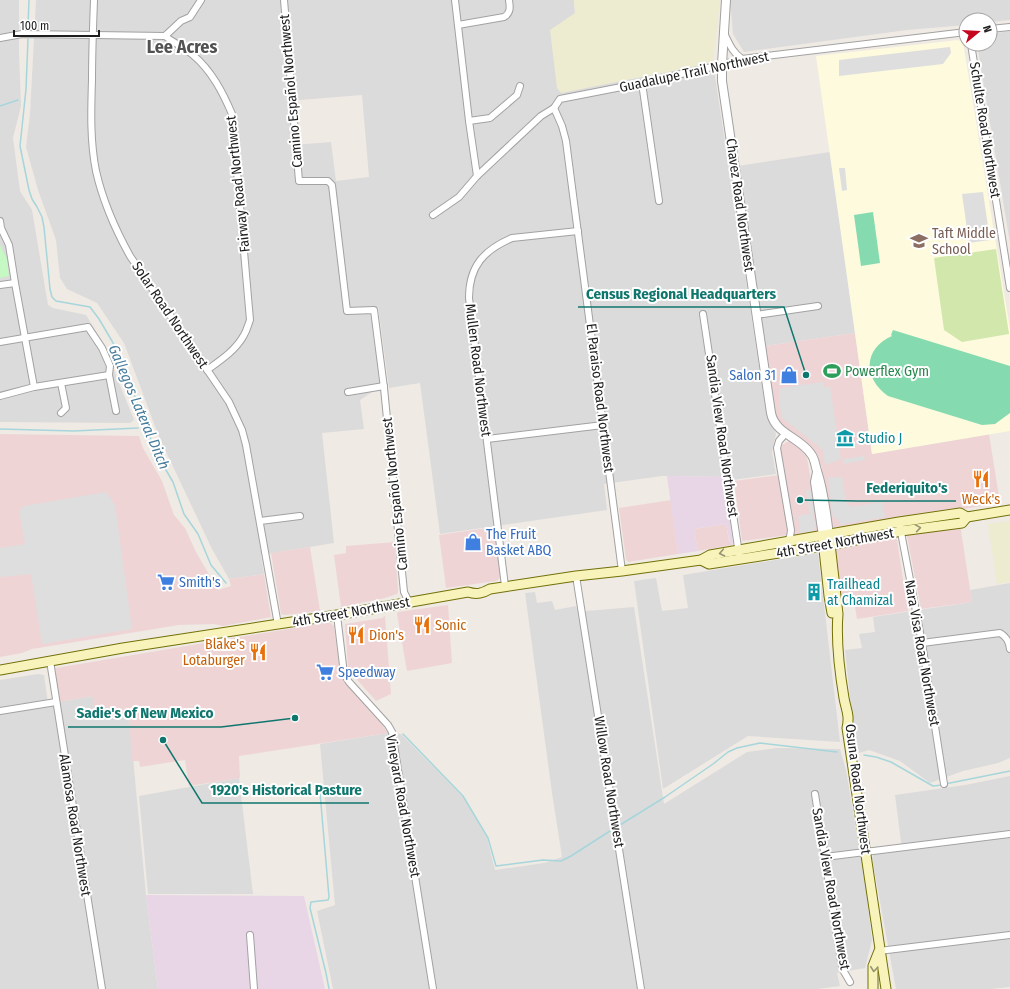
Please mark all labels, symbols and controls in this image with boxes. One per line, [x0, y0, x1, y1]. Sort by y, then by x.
scale bar [14, 12, 99, 38]
north arrow [958, 12, 998, 52]
street label: Camino Español Northwest [276, 13, 306, 168]
text: 100 m [20, 19, 49, 33]
text: N [980, 24, 994, 34]
district label: Lee Acres [147, 36, 217, 58]
street label: Guadalupe Trail Northwest [618, 48, 771, 96]
street label: Schulte Road Northwest [966, 61, 1004, 200]
street label: Fairway Road Northwest [222, 114, 254, 253]
street label: Chavez Road Northwest [722, 137, 758, 273]
place label: Taft Middle School [932, 225, 996, 258]
school or university icon: Taft Middle School [909, 231, 929, 251]
street label: Solar Road Northwest [128, 259, 212, 372]
callout: Census Regional Headquarters [578, 280, 784, 307]
text: Census Regional Headquarters [586, 285, 777, 303]
street label: Mullen Road Northwest [461, 303, 495, 438]
street label: El Paraiso Road Northwest [582, 322, 618, 474]
water label: Gallegos Lateral Ditch [105, 342, 173, 472]
street label: Sandia View Road Northwest [702, 354, 742, 519]
sports icon: Powerflex Gym [822, 361, 842, 381]
place label: Powerflex Gym [845, 363, 929, 380]
shop icon: Salon 31 [779, 365, 799, 385]
place label: Salon 31 [729, 367, 776, 384]
street label: Camino Español Northwest [378, 416, 411, 571]
museum icon: Studio J [835, 428, 855, 448]
place label: Studio J [858, 430, 902, 447]
restaurant icon: Weck's [971, 469, 991, 489]
callout: Federiquito's [858, 474, 956, 501]
text: Federiquito's [866, 479, 948, 497]
place label: Weck's [962, 491, 1000, 508]
street label: 4th Street Northwest [775, 524, 896, 562]
one-way arrow [915, 524, 921, 533]
place label: The Fruit Basket ABQ [486, 526, 552, 559]
shop icon: The Fruit Basket ABQ [463, 532, 483, 552]
one-way arrow [719, 548, 726, 557]
supermarket icon: Smith's [156, 572, 176, 592]
place label: Smith's [179, 574, 221, 591]
place label: Trailhead at Chamizal [827, 576, 893, 609]
street label: Nara Visa Road Northwest [901, 578, 943, 728]
building icon: Trailhead at Chamizal [804, 582, 824, 602]
street label: 4th Street Northwest [291, 593, 412, 631]
restaurant icon: Sonic [412, 615, 432, 635]
place label: Sonic [435, 617, 466, 634]
restaurant icon: Dion's [346, 625, 366, 645]
place label: Dion's [369, 627, 404, 644]
place label: Blake's Lotaburger [183, 636, 245, 669]
restaurant icon: Blake's Lotaburger [248, 642, 268, 662]
supermarket icon: Speedway [315, 662, 335, 682]
place label: Speedway [338, 664, 396, 681]
callout: Sadie's of New Mexico [68, 700, 221, 727]
text: Sadie's of New Mexico [76, 704, 214, 722]
street label: Willow Road Northwest [590, 715, 628, 849]
street label: Osuna Road Northwest [842, 723, 874, 856]
street label: Vineyard Road Northwest [382, 733, 424, 879]
street label: Alamosa Road Northwest [55, 753, 95, 898]
callout: 1920's Historical Pasture [202, 776, 369, 803]
text: 1920's Historical Pasture [210, 781, 362, 799]
street label: Sandia View Road Northwest [808, 807, 854, 972]
one-way arrow [869, 966, 878, 972]

